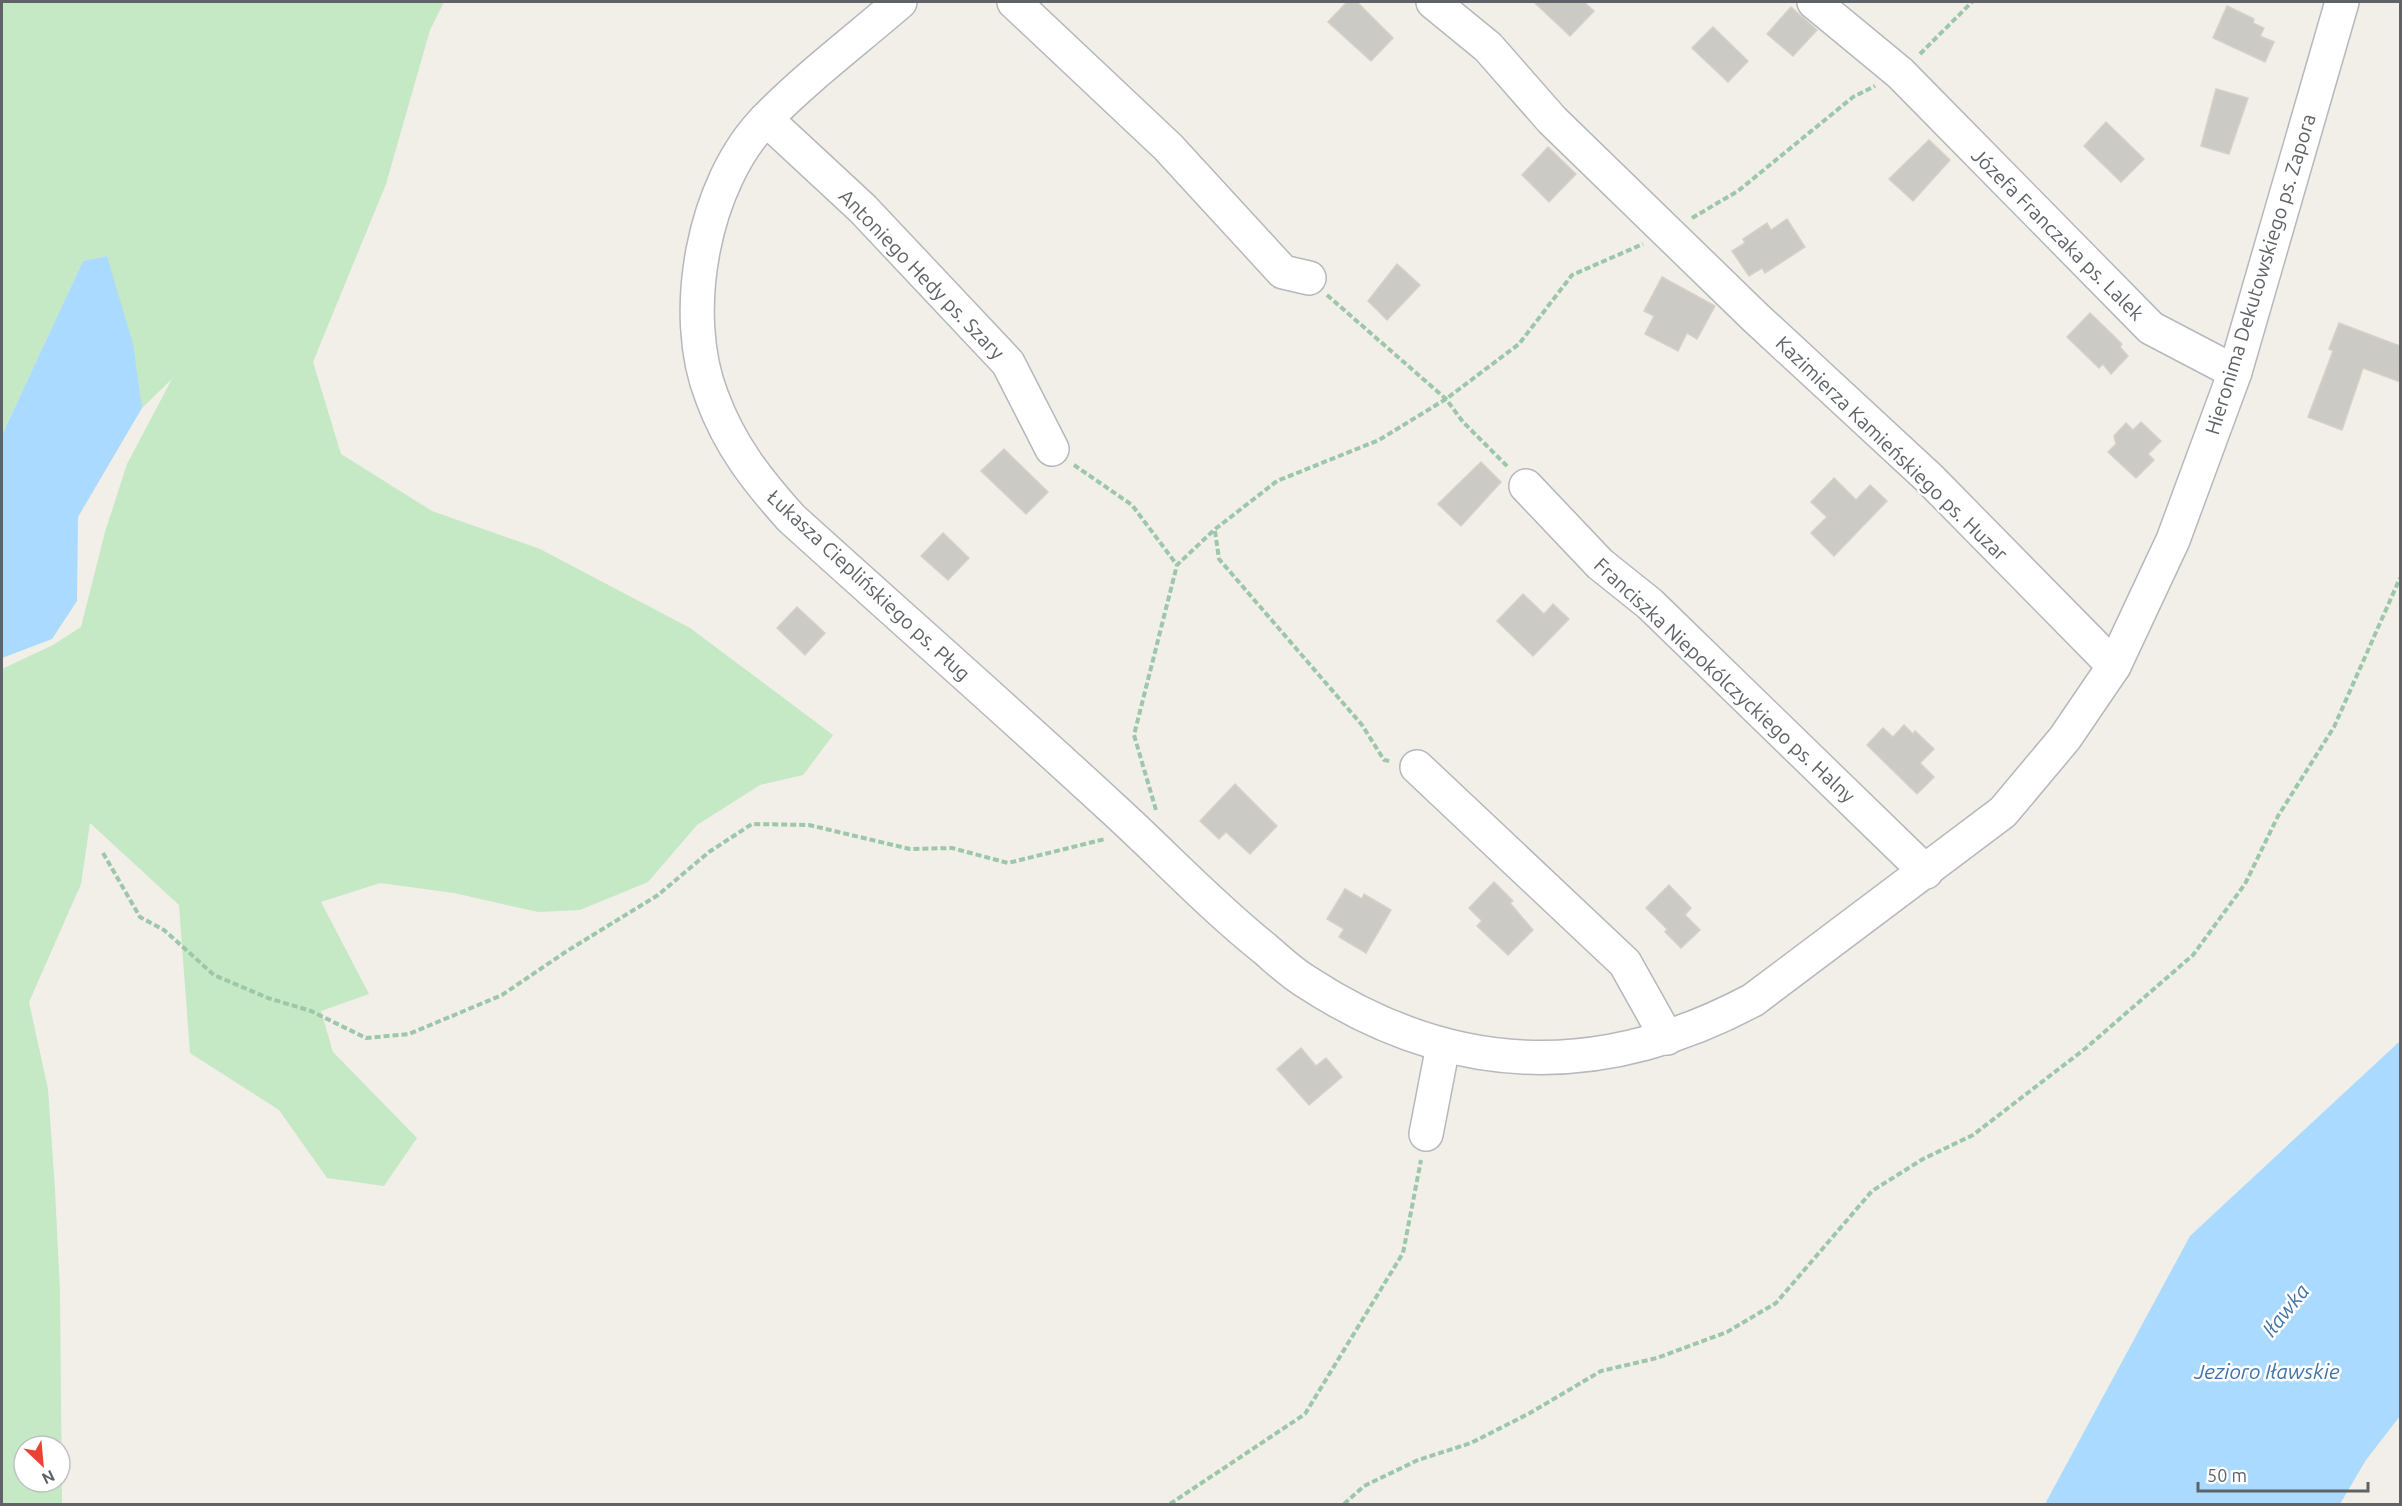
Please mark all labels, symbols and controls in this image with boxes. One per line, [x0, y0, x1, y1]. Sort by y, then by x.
street label: Hieronima Dekutowskiego ps. Zapora [2200, 111, 2320, 437]
street label: Józefa Franczaka ps. Lalek [1967, 143, 2149, 325]
street label: Antoniego Hedy ps. Szary [835, 184, 1010, 364]
street label: Kazimierza Kamieńskiego ps. Huzar [1771, 331, 2013, 565]
street label: Łukasza Cieplińskiego ps. Pług [763, 485, 975, 685]
street label: Franciszka Niepokólczyckiego ps. Halny [1590, 553, 1860, 807]
water label: Iławka [2257, 1279, 2313, 1341]
water label: Jezioro Iławskie [2193, 1359, 2340, 1383]
north arrow [12, 1434, 72, 1494]
scale bar [2198, 1455, 2368, 1493]
text: 50 m [2207, 1465, 2247, 1485]
text: N [39, 1467, 58, 1488]

